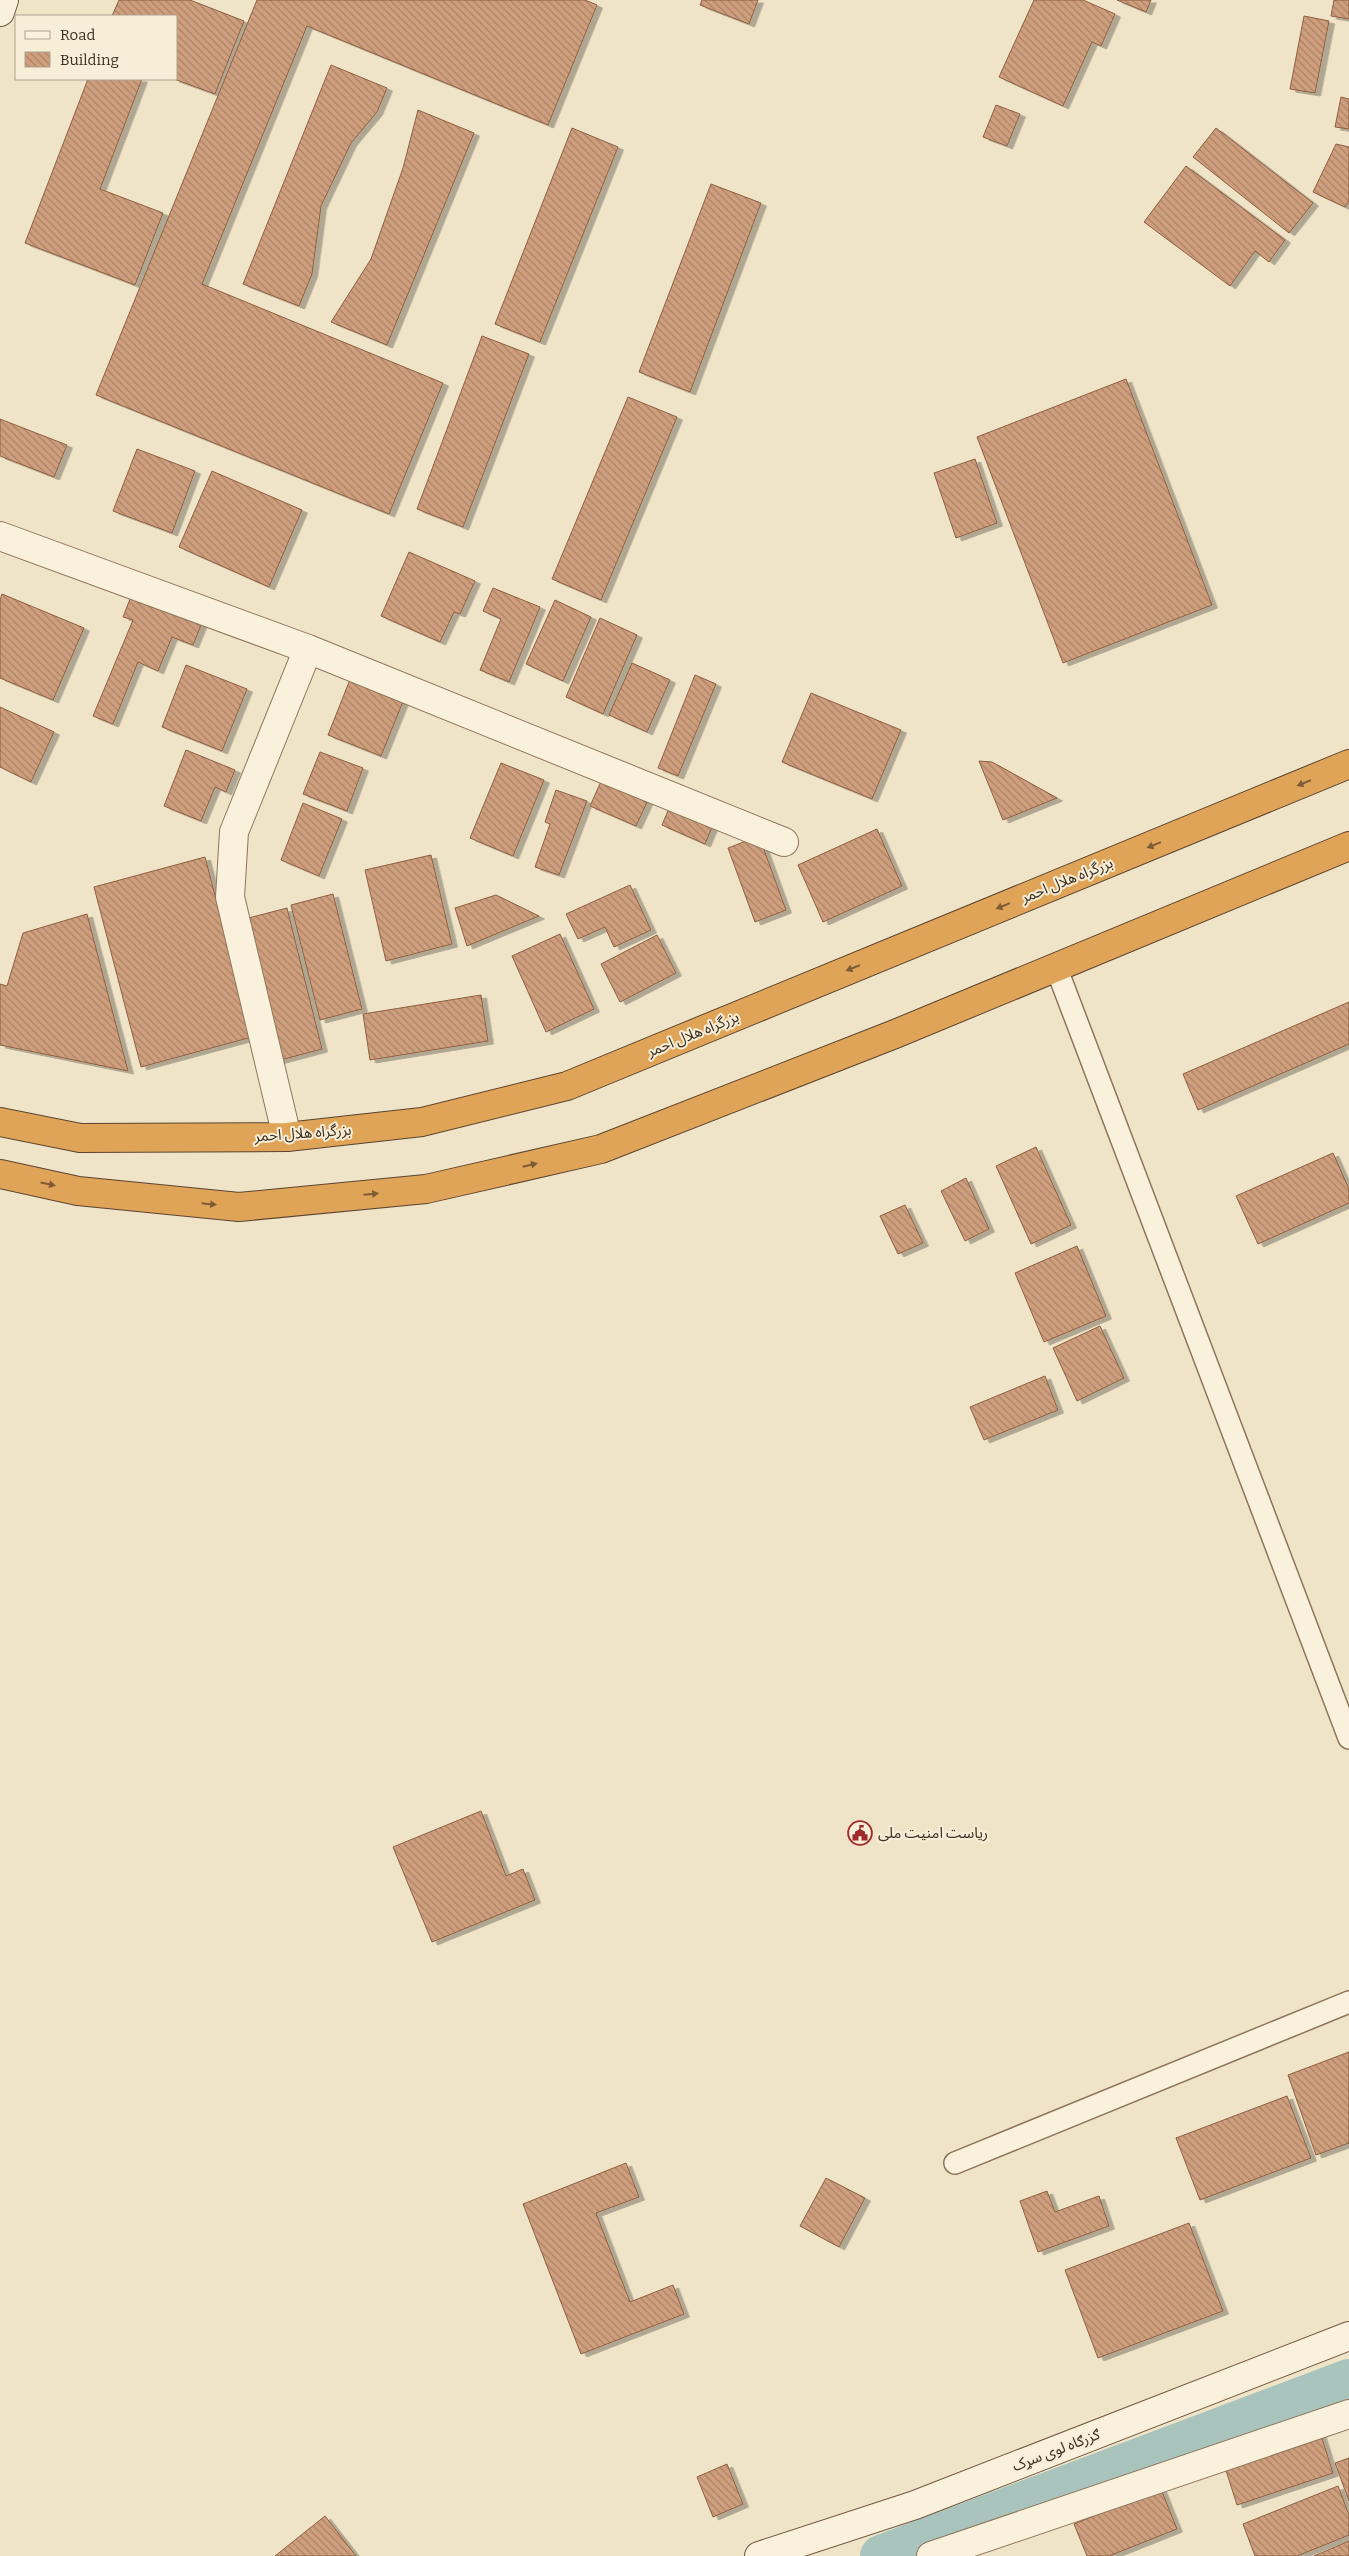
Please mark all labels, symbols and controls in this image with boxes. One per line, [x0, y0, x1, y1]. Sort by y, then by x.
legend [15, 15, 178, 80]
text: Road [60, 26, 95, 44]
text: Building [60, 51, 119, 69]
one-way arrow [1297, 779, 1311, 787]
one-way arrow [1147, 841, 1161, 849]
street label: بزرگراه هلال احمر [1018, 853, 1115, 907]
one-way arrow [996, 903, 1010, 911]
one-way arrow [845, 964, 860, 972]
street label: بزرگراه هلال احمر [644, 1007, 741, 1061]
street label: بزرگراه هلال احمر [253, 1121, 352, 1145]
one-way arrow [523, 1161, 538, 1169]
one-way arrow [40, 1181, 56, 1189]
one-way arrow [363, 1190, 379, 1198]
one-way arrow [201, 1200, 217, 1208]
public building icon: ریاست امنیت ملی [847, 1820, 873, 1846]
place label: ریاست امنیت ملی [878, 1824, 988, 1842]
street label: ګزرګاه لوی سړک [1010, 2425, 1103, 2475]

